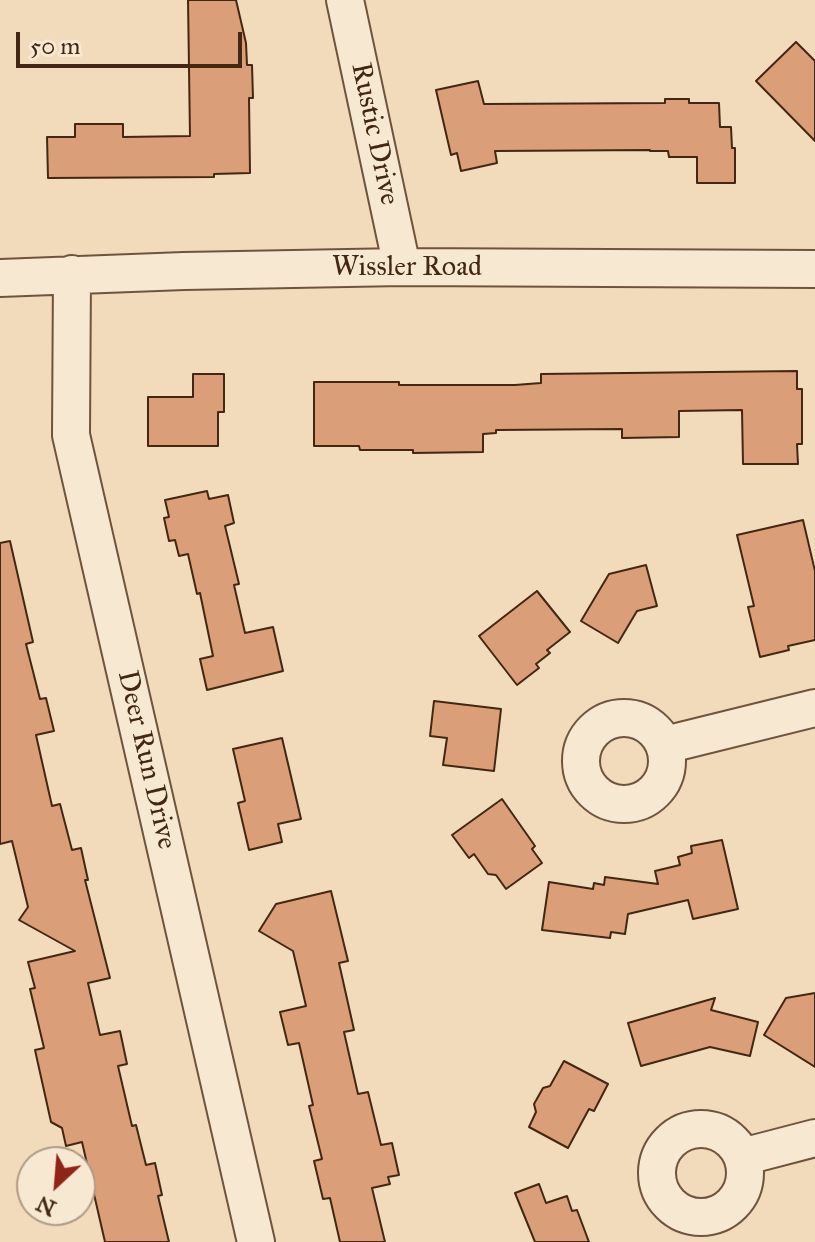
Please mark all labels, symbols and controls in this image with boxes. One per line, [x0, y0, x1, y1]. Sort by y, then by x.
scale bar [20, 16, 246, 66]
text: 50 m [30, 31, 80, 61]
street label: Rustic Drive [343, 60, 405, 208]
street label: Wissler Road [332, 251, 482, 285]
street label: Deer Run Drive [109, 667, 183, 853]
north arrow [16, 1146, 96, 1226]
text: N [32, 1190, 60, 1222]

